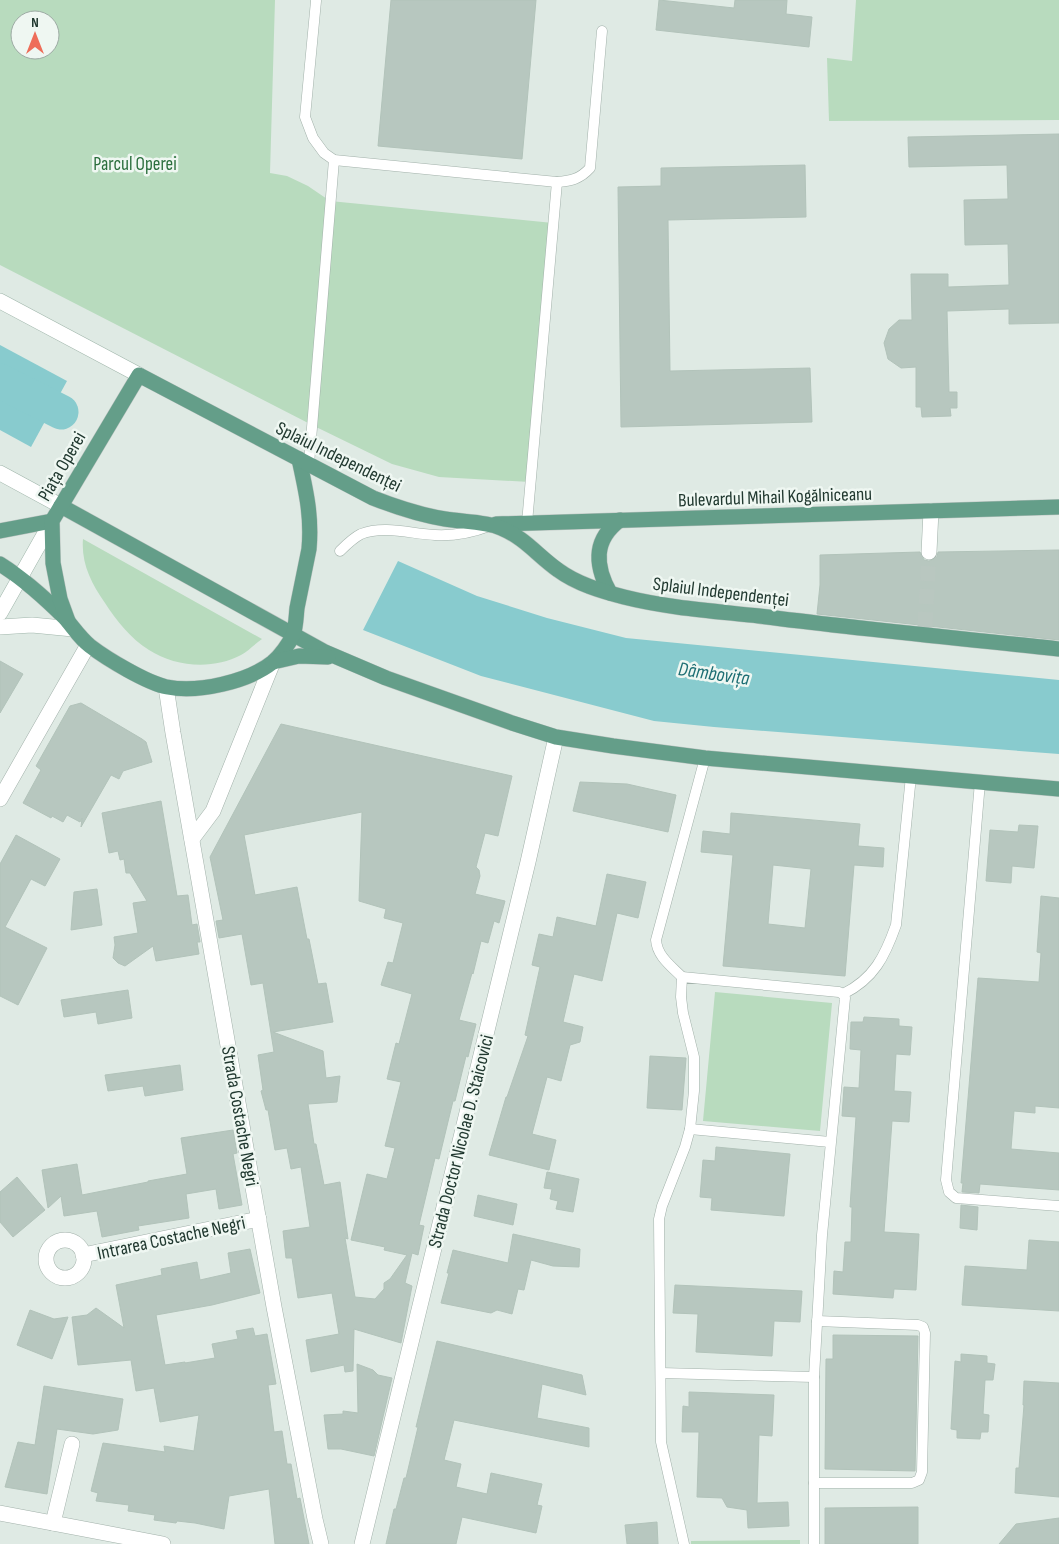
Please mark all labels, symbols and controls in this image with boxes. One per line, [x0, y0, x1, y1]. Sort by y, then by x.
north arrow [10, 10, 60, 60]
text: N [31, 14, 39, 31]
park label: Parcul Operei [93, 153, 177, 176]
street label: Splaiul Independenței [272, 417, 405, 498]
street label: Piața Operei [33, 428, 91, 505]
street label: Bulevardul Mihail Kogălniceanu [678, 483, 873, 512]
street label: Splaiul Independenței [652, 573, 790, 612]
water label: Dâmbovița [677, 657, 751, 691]
street label: Strada Doctor Nicolae D. Staicovici [424, 1032, 499, 1250]
street label: Strada Costache Negri [216, 1044, 263, 1188]
street label: Intrarea Costache Negri [95, 1212, 247, 1265]

